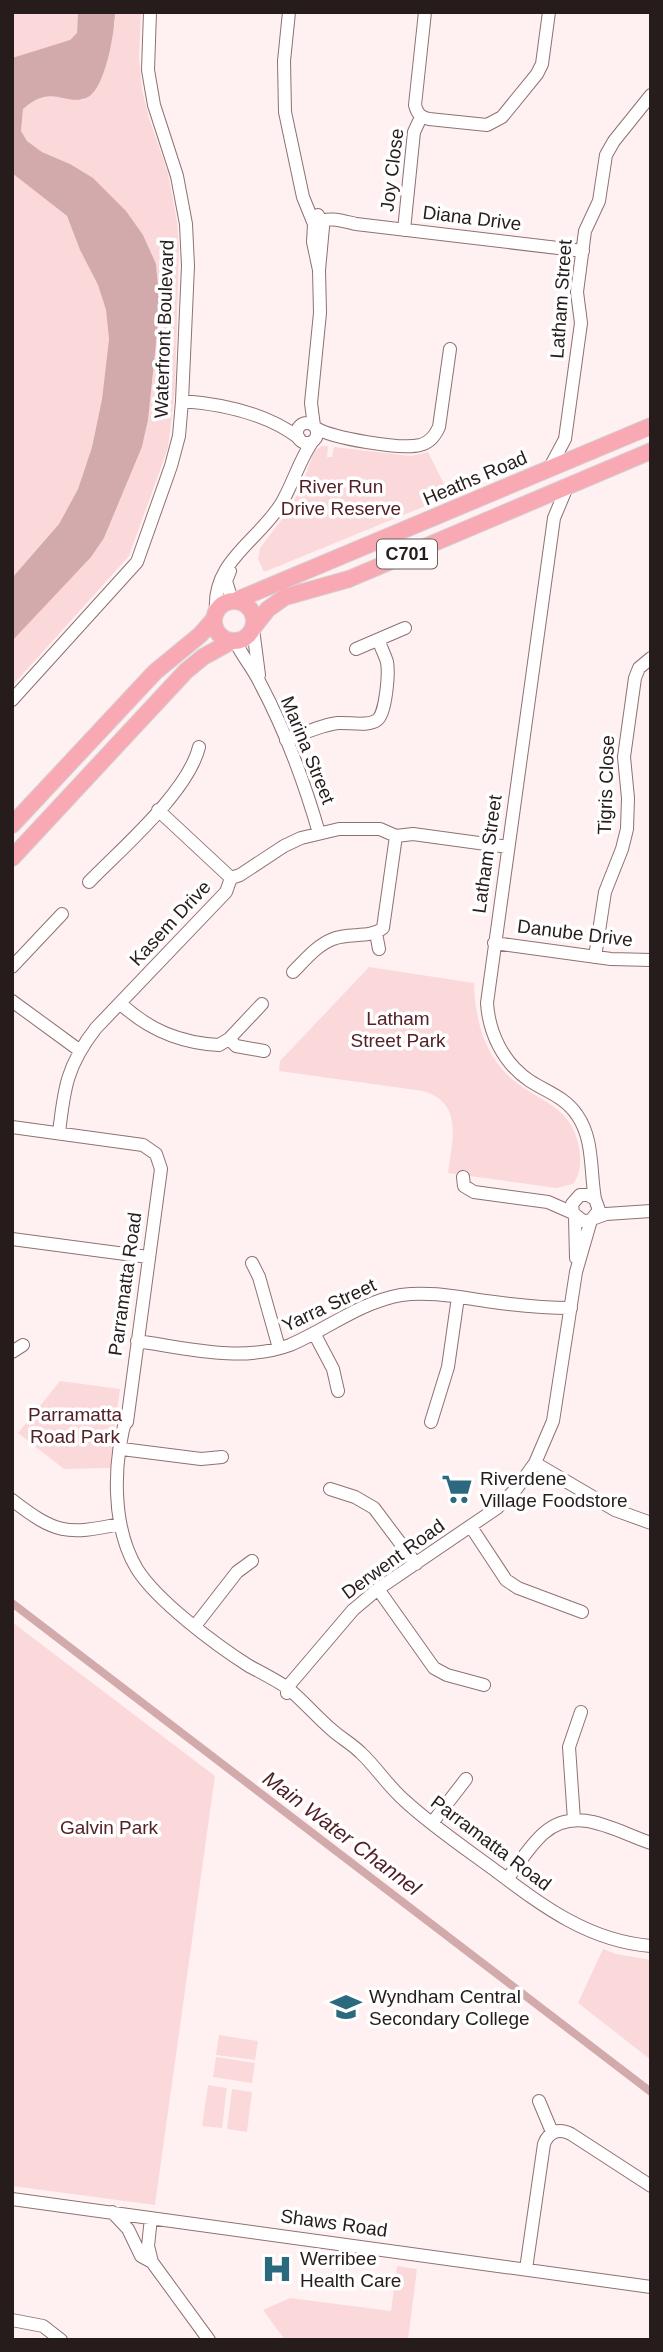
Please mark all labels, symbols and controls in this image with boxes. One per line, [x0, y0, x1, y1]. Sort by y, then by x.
street label: Joy Close [376, 127, 408, 213]
street label: Diana Drive [421, 202, 523, 234]
street label: Latham Street [546, 238, 576, 359]
street label: Waterfront Boulevard [150, 239, 178, 419]
street label: Heaths Road [420, 447, 530, 509]
park label: River Run Drive Reserve [281, 476, 401, 519]
road number: C701 [377, 540, 437, 568]
street label: Marina Street [277, 693, 339, 807]
street label: Tigris Close [594, 735, 618, 835]
street label: Latham Street [468, 793, 506, 915]
street label: Kasem Drive [125, 876, 215, 970]
street label: Danube Drive [516, 915, 634, 951]
park label: Latham Street Park [350, 1008, 446, 1051]
street label: Parramatta Road [105, 1211, 145, 1357]
street label: Yarra Street [279, 1274, 380, 1336]
park label: Parramatta Road Park [28, 1404, 122, 1447]
place label: Riverdene Village Foodstore [480, 1468, 628, 1511]
supermarket icon: Riverdene Village Foodstore [440, 1472, 474, 1506]
street label: Derwent Road [338, 1515, 448, 1603]
water label: Main Water Channel [259, 1766, 426, 1900]
street label: Parramatta Road [427, 1791, 555, 1895]
park label: Galvin Park [60, 1817, 159, 1838]
place label: Wyndham Central Secondary College [369, 1986, 530, 2029]
school or university icon: Wyndham Central Secondary College [329, 1990, 363, 2024]
street label: Shaws Road [279, 2205, 389, 2241]
place label: Werribee Health Care [300, 2248, 401, 2291]
hospital icon: Werribee Health Care [260, 2252, 294, 2286]

